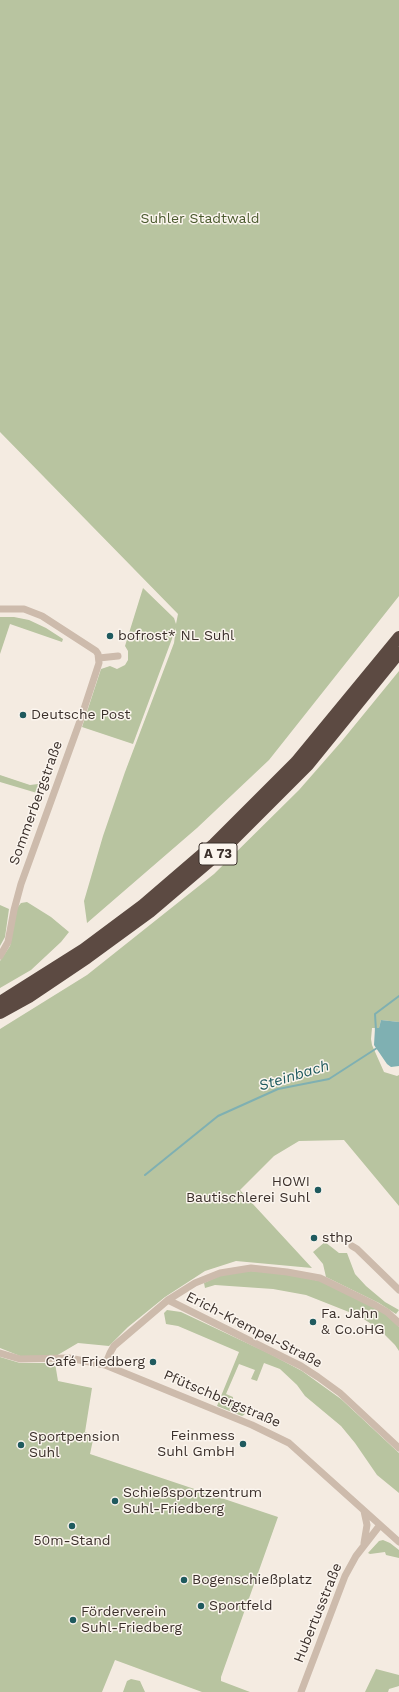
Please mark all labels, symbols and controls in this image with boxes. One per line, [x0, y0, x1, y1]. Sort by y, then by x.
park label: Suhler Stadtwald [141, 211, 259, 227]
place label: bofrost* NL Suhl [118, 628, 234, 644]
marker: bofrost* NL Suhl [105, 631, 115, 641]
place label: Deutsche Post [31, 707, 130, 723]
marker: Deutsche Post [18, 710, 28, 720]
street label: Sommerbergstraße [6, 739, 66, 867]
road number: A 73 [199, 843, 237, 865]
water label: Steinbach [257, 1057, 331, 1095]
place label: HOWI Bautischlerei Suhl [186, 1174, 310, 1206]
marker: HOWI Bautischlerei Suhl [313, 1185, 323, 1195]
place label: sthp [322, 1230, 353, 1246]
marker: sthp [309, 1233, 319, 1243]
street label: Erich-Krempel-Straße [183, 1288, 325, 1372]
place label: Fa. Jahn & Co.oHG [321, 1306, 384, 1338]
marker: Fa. Jahn & Co.oHG [308, 1317, 318, 1327]
place label: Café Friedberg [45, 1354, 145, 1370]
marker: Café Friedberg [148, 1357, 158, 1367]
street label: Pfütschbergstraße [161, 1367, 283, 1431]
place label: Feinmess Suhl GmbH [157, 1428, 235, 1460]
place label: Sportpension Suhl [29, 1429, 120, 1462]
marker: Feinmess Suhl GmbH [238, 1439, 248, 1449]
marker: Sportpension Suhl [16, 1440, 26, 1450]
place label: Schießsportzentrum Suhl-Friedberg [123, 1485, 262, 1518]
marker: Schießsportzentrum Suhl-Friedberg [110, 1496, 120, 1506]
marker: 50m-Stand [67, 1521, 77, 1531]
place label: 50m-Stand [33, 1533, 111, 1549]
street label: Hubertusstraße [290, 1561, 346, 1665]
place label: Bogenschießplatz [192, 1572, 312, 1588]
marker: Bogenschießplatz [179, 1575, 189, 1585]
place label: Sportfeld [209, 1598, 272, 1614]
marker: Sportfeld [196, 1601, 206, 1611]
place label: Förderverein Suhl-Friedberg [81, 1604, 182, 1636]
marker: Förderverein Suhl-Friedberg [68, 1615, 78, 1625]

